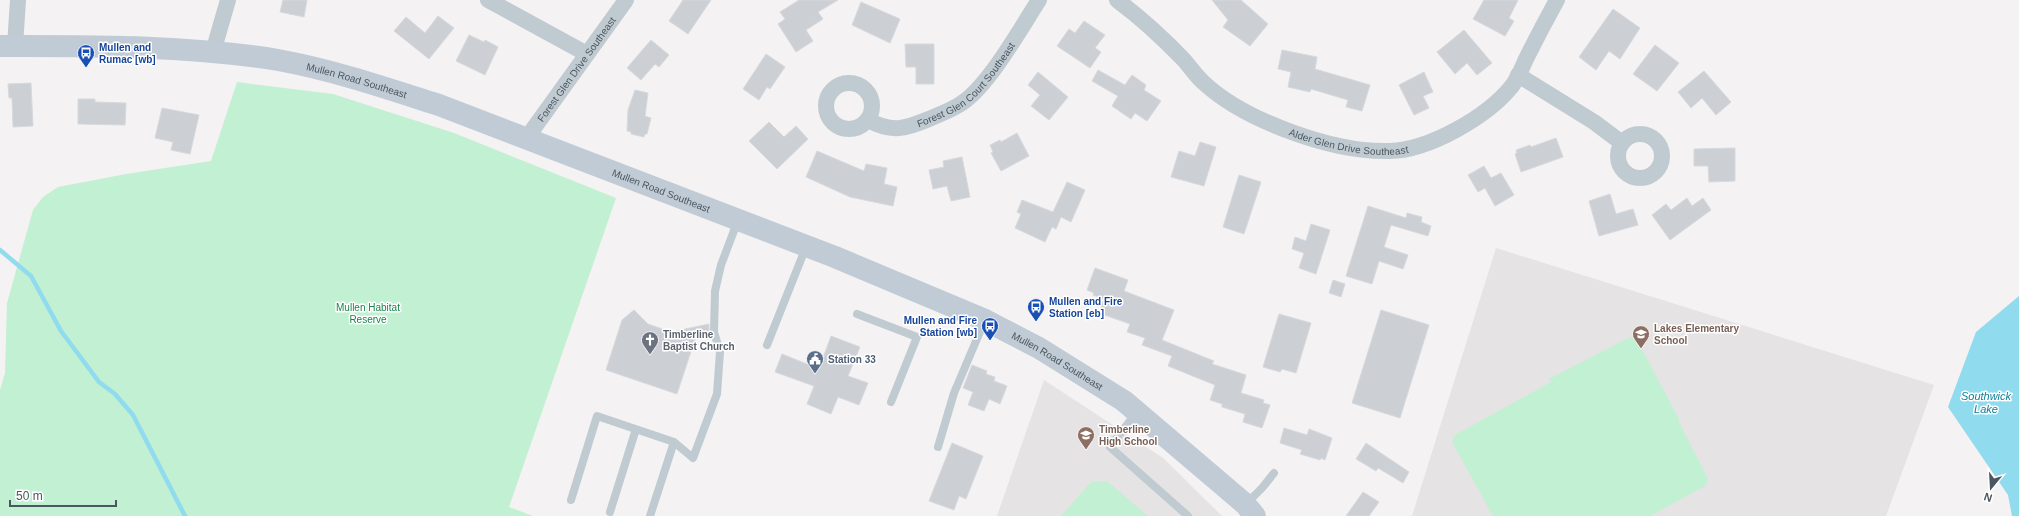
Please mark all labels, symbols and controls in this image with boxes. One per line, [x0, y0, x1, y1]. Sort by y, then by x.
street label: Forest Glen Drive Southeast [535, 15, 618, 124]
street label: Forest Glen Court Southeast [915, 40, 1017, 129]
place label: Mullen and Rumac [wb] [99, 42, 156, 65]
bus stop icon: Mullen and Rumac [wb] [76, 43, 96, 68]
street label: Mullen Road Southeast [305, 61, 408, 100]
street label: Alder Glen Drive Southeast [1288, 127, 1410, 157]
street label: Mullen Road Southeast [611, 167, 712, 215]
place label: Mullen and Fire Station [eb] [1049, 296, 1123, 319]
bus stop icon: Mullen and Fire Station [eb] [1026, 297, 1046, 322]
park label: Mullen Habitat Reserve [336, 302, 400, 325]
place label: Mullen and Fire Station [wb] [904, 315, 977, 338]
bus stop icon: Mullen and Fire Station [wb] [980, 316, 1000, 341]
place label: Lakes Elementary School [1654, 323, 1739, 346]
school or university icon: Lakes Elementary School [1631, 324, 1651, 349]
place label: Timberline Baptist Church [663, 329, 735, 352]
church icon: Timberline Baptist Church [640, 330, 660, 355]
street label: Mullen Road Southeast [1010, 330, 1105, 393]
public building icon: Station 33 [805, 349, 825, 374]
place label: Station 33 [828, 354, 876, 365]
water label: Southwick Lake [1961, 390, 2012, 415]
place label: Timberline High School [1099, 424, 1158, 447]
school or university icon: Timberline High School [1076, 425, 1096, 450]
north arrow [1971, 468, 2011, 508]
scale bar [10, 482, 116, 508]
text: 50 m [16, 489, 43, 503]
text: N [1982, 491, 1994, 504]

